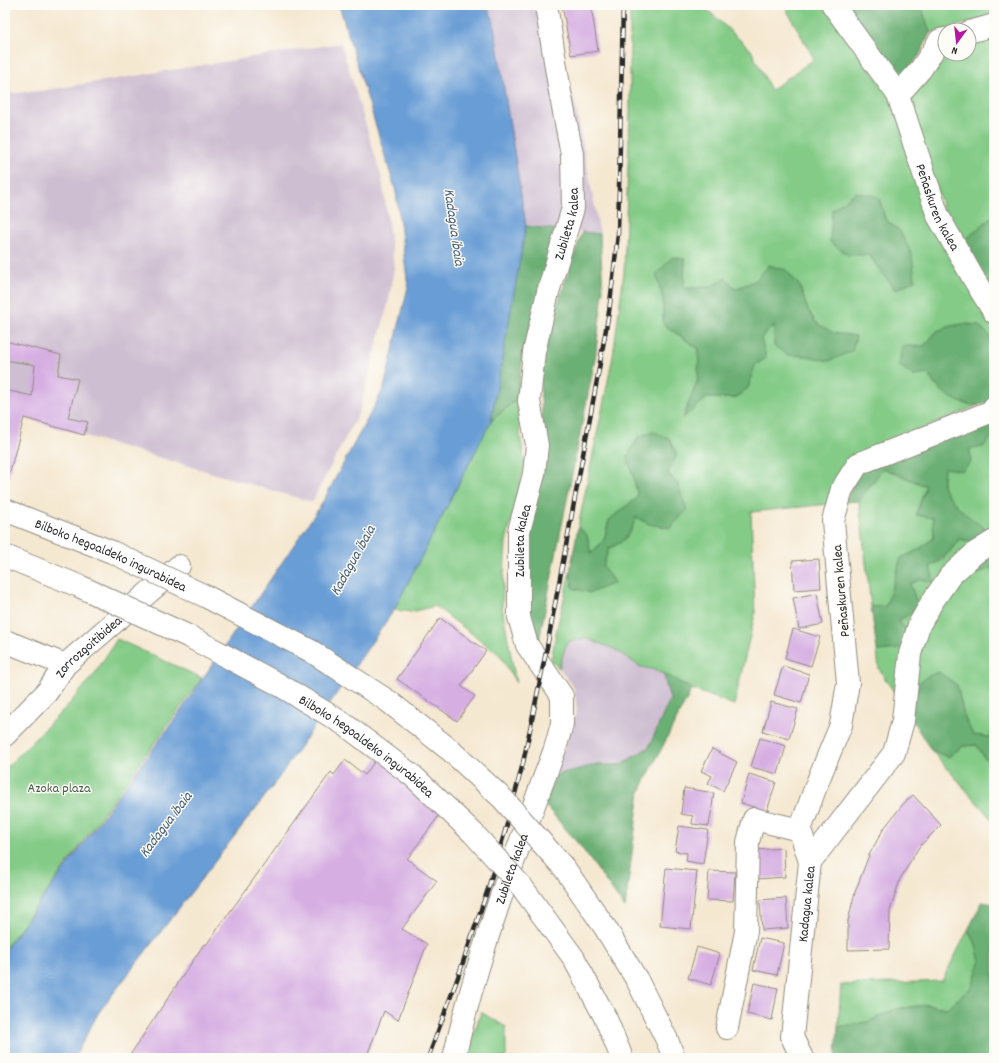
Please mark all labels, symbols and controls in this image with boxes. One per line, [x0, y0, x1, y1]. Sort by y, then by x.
north arrow [937, 22, 977, 62]
text: N [950, 41, 960, 58]
street label: Peñaskuren kalea [909, 161, 964, 255]
water label: Kadagua ibaia [437, 187, 469, 268]
street label: Zubileta kalea [550, 187, 585, 263]
street label: Zubileta kalea [511, 502, 538, 577]
street label: Bilboko hegoaldeko ingurabidea [31, 515, 190, 598]
water label: Kadagua ibaia [325, 521, 383, 600]
street label: Peñaskuren kalea [828, 543, 856, 638]
street label: Zorrozgoitibidea [51, 612, 128, 683]
street label: Bilboko hegoaldeko ingurabidea [294, 691, 438, 803]
park label: Azoka plaza [28, 779, 91, 799]
water label: Kadagua ibaia [134, 787, 199, 863]
street label: Zubileta kalea [491, 831, 535, 907]
street label: Kadagua kalea [794, 865, 822, 943]

